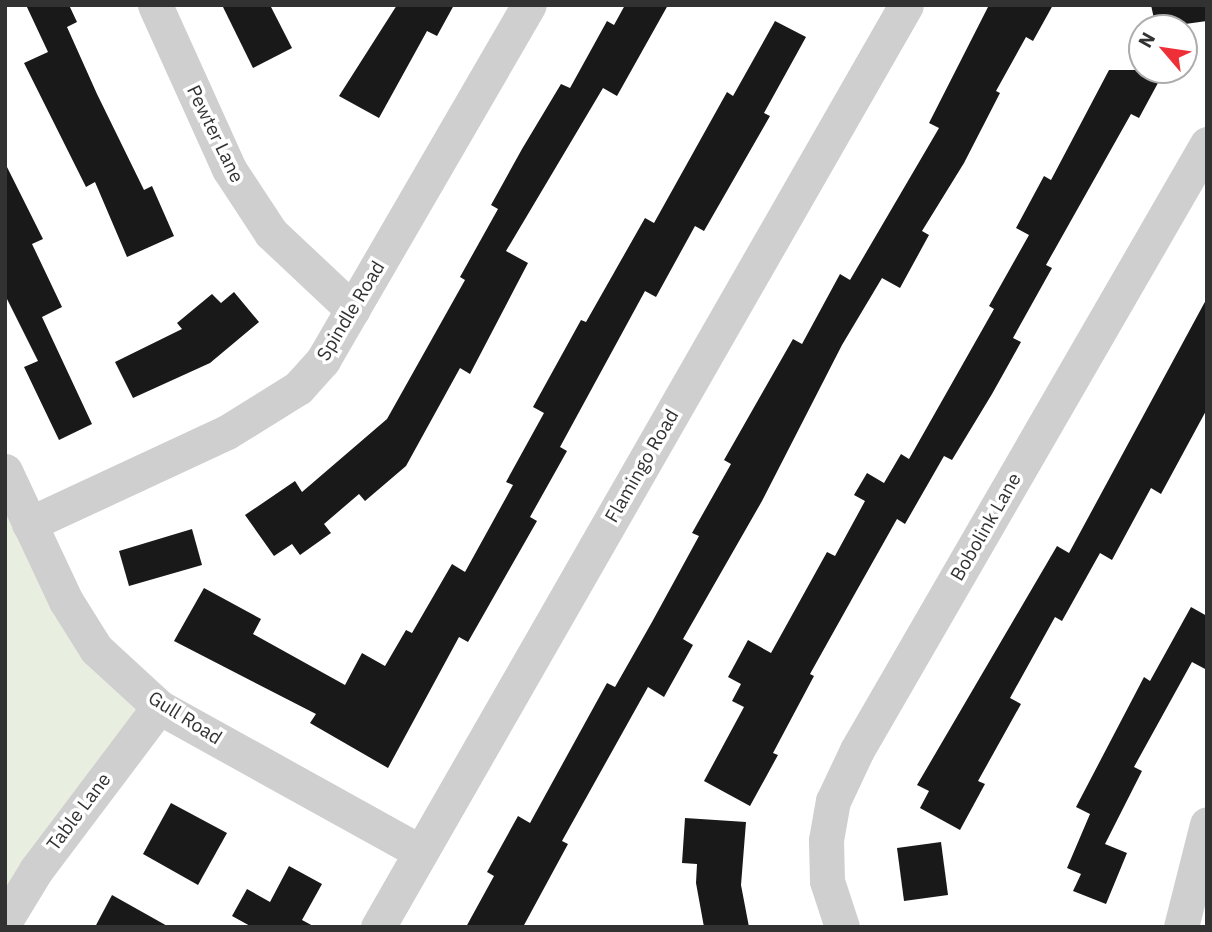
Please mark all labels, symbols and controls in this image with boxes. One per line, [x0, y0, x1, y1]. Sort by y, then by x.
north arrow [1128, 14, 1198, 84]
text: N [1133, 28, 1160, 52]
street label: Pewter Lane [182, 82, 248, 186]
street label: Spindle Road [312, 257, 390, 365]
street label: Flamingo Road [600, 405, 684, 527]
street label: Bobolink Lane [946, 469, 1026, 585]
street label: Gull Road [144, 686, 226, 750]
street label: Table Lane [42, 769, 116, 855]

